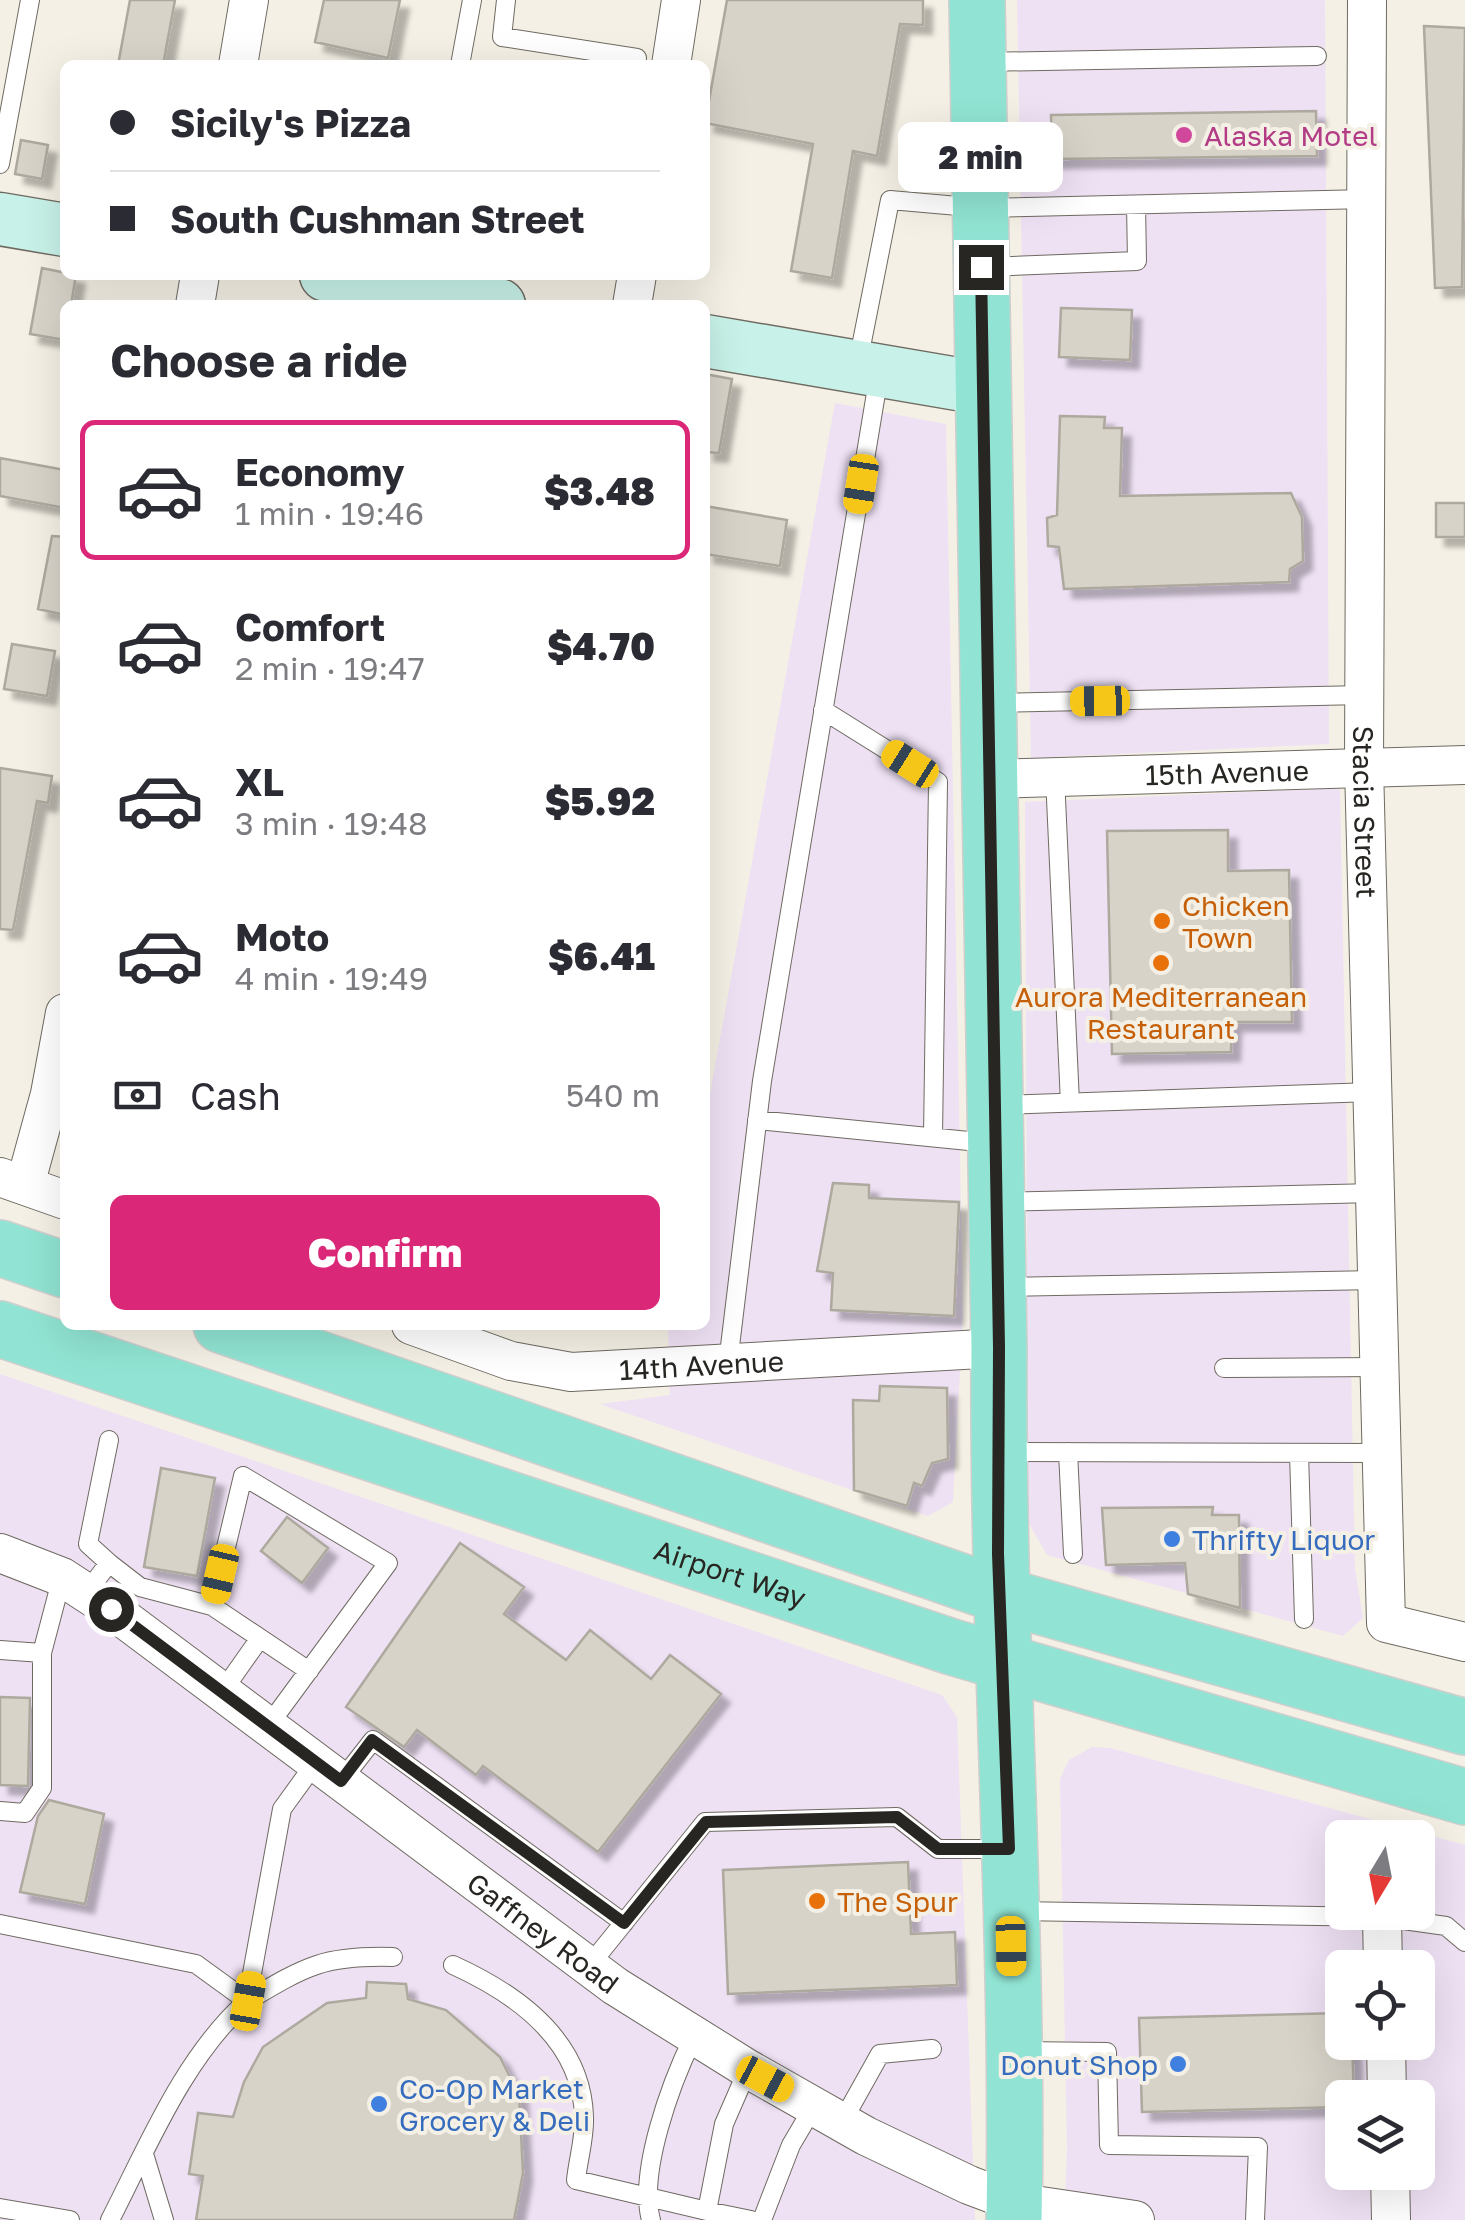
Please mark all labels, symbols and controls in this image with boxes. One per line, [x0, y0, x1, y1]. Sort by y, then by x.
text: Sicily's Pizza [170, 100, 411, 145]
place label: Alaska Motel [1204, 119, 1377, 152]
callout: 2 min [898, 122, 1064, 192]
marker: Alaska Motel [1173, 124, 1195, 146]
text: 2 min [938, 138, 1023, 176]
text: South Cushman Street [170, 196, 585, 241]
route end [959, 245, 1004, 290]
text: Choose a ride [110, 333, 408, 387]
icon: car [115, 445, 205, 535]
text: Economy [235, 449, 404, 494]
car [841, 452, 881, 516]
text: $3.48 [544, 468, 655, 513]
text: 1 min · 19:46 [235, 494, 424, 532]
icon: car [115, 600, 205, 690]
text: Comfort [235, 604, 385, 649]
text: $4.70 [547, 623, 655, 668]
text: 2 min · 19:47 [235, 649, 425, 687]
car [1070, 685, 1130, 717]
street label: Stacia Street [1347, 725, 1384, 899]
car [877, 735, 943, 793]
street label: 15th Avenue [1144, 753, 1309, 791]
icon: car [115, 755, 205, 845]
text: XL [235, 759, 284, 804]
text: $5.92 [545, 778, 655, 823]
text: 3 min · 19:48 [235, 804, 427, 842]
place label: Chicken Town [1182, 889, 1290, 954]
icon: car [115, 910, 205, 1000]
marker: Chicken Town [1151, 910, 1173, 932]
text: Moto [235, 914, 329, 959]
text: $6.41 [548, 933, 655, 978]
marker: Aurora Mediterranean Restaurant [1150, 952, 1172, 974]
text: 4 min · 19:49 [235, 959, 428, 997]
place label: Aurora Mediterranean Restaurant [1015, 980, 1307, 1045]
icon: cash [110, 1068, 165, 1123]
text: Cash [190, 1073, 281, 1118]
text: 540 m [566, 1076, 660, 1114]
button: Confirm [110, 1195, 660, 1310]
street label: 14th Avenue [618, 1344, 785, 1386]
place label: Thrifty Liquor [1192, 1523, 1375, 1556]
marker: Thrifty Liquor [1161, 1528, 1183, 1550]
street label: Airport Way [650, 1532, 811, 1614]
car [199, 1541, 241, 1607]
route start [89, 1587, 134, 1632]
north arrow [1325, 1820, 1435, 1930]
map controls [1325, 1820, 1435, 2190]
street label: Gaffney Road [461, 1865, 626, 2000]
place label: The Spur [837, 1885, 958, 1918]
marker: The Spur [806, 1890, 828, 1912]
car [995, 1916, 1027, 1976]
button: locate [1325, 1950, 1435, 2060]
car [228, 1969, 268, 2033]
place label: Donut Shop [1000, 2048, 1158, 2081]
car [731, 2052, 799, 2106]
marker: Donut Shop [1167, 2053, 1189, 2075]
place label: Co-Op Market Grocery & Deli [399, 2072, 590, 2137]
button: layers [1325, 2080, 1435, 2190]
marker: Co-Op Market Grocery & Deli [368, 2093, 390, 2115]

